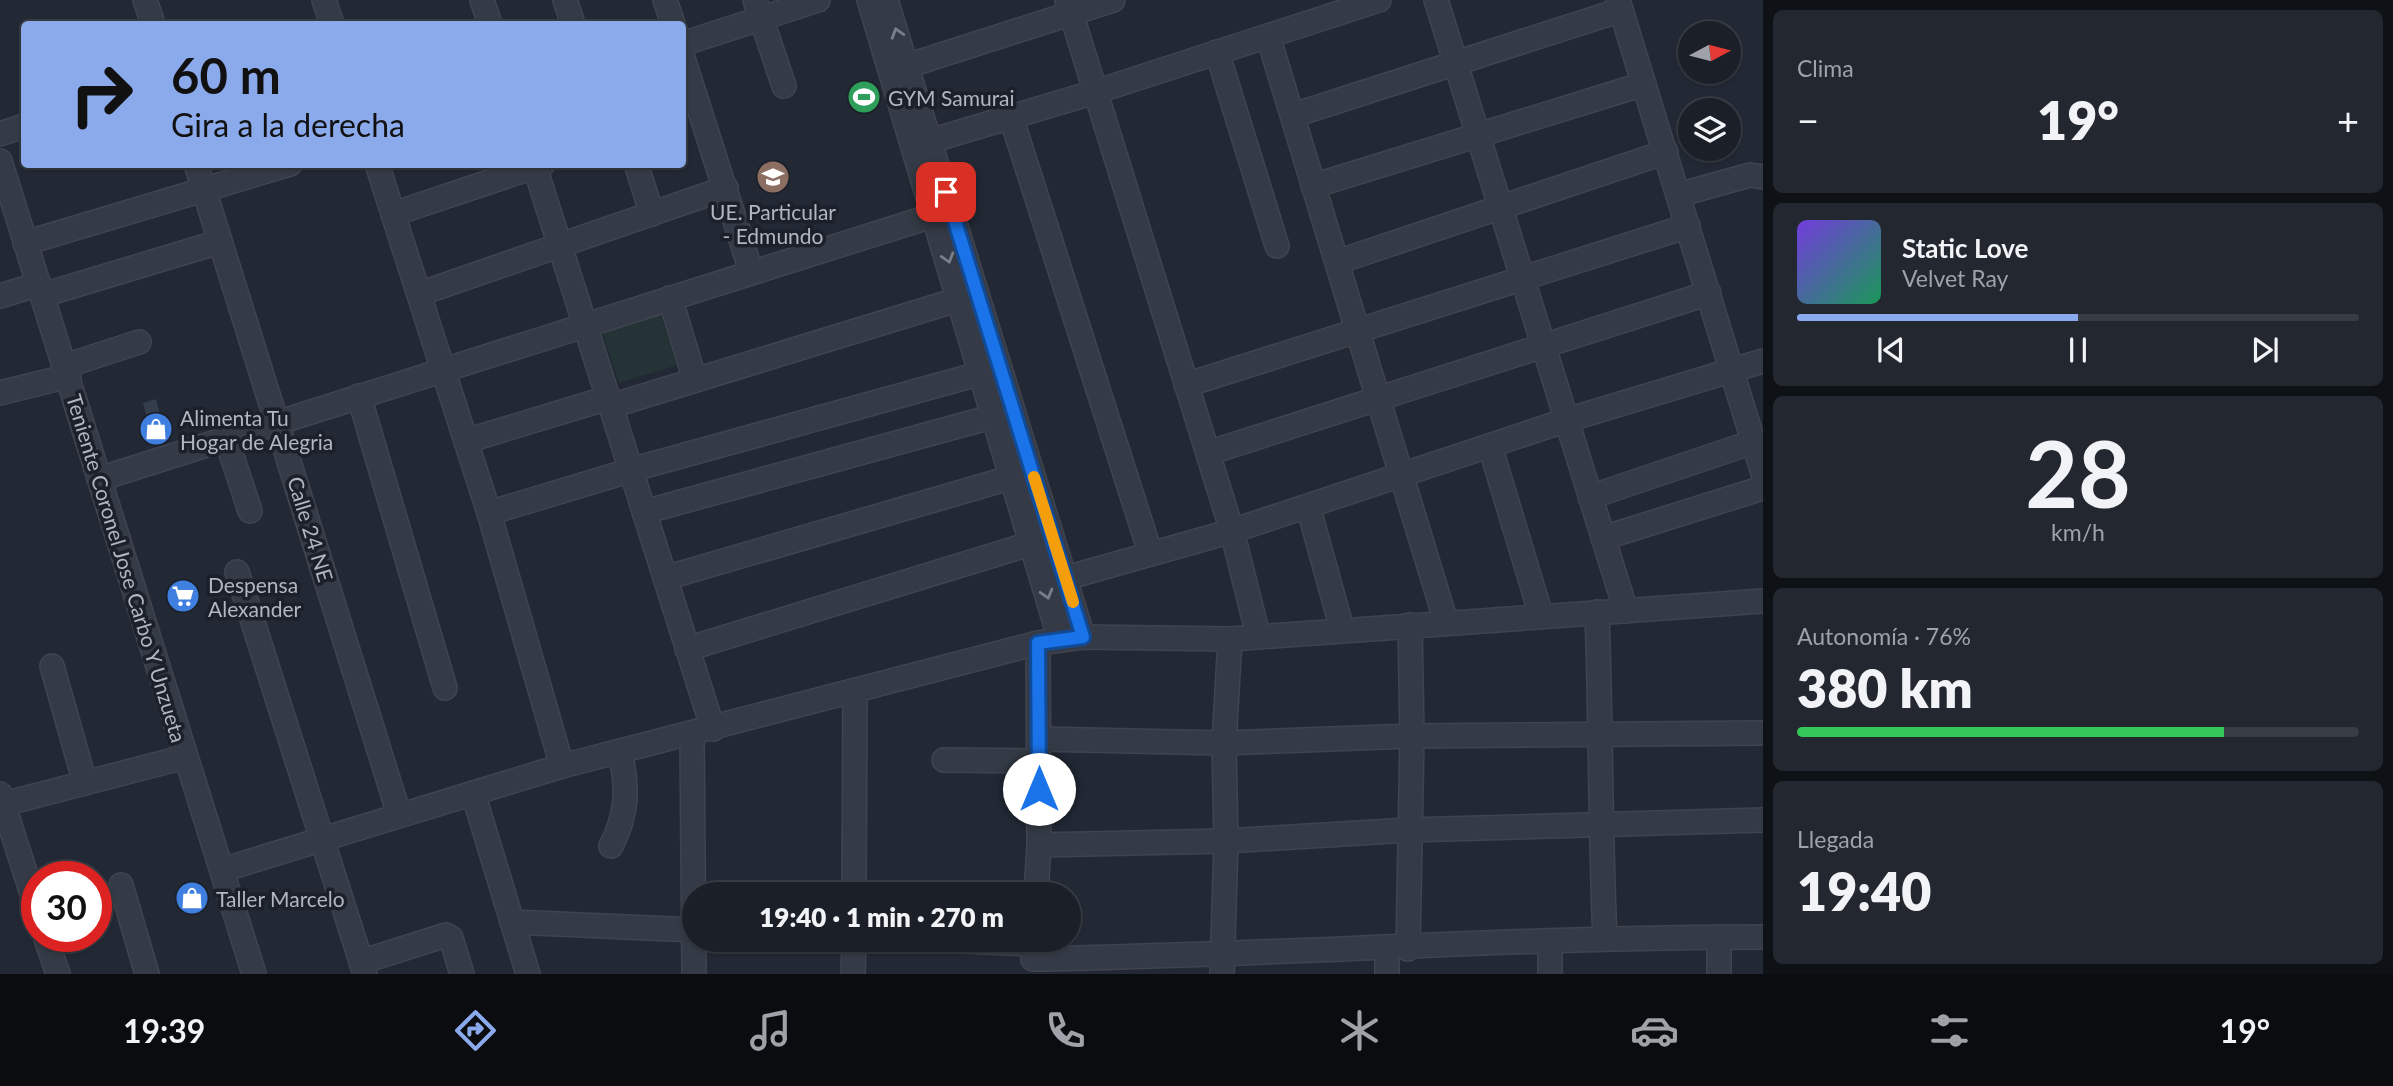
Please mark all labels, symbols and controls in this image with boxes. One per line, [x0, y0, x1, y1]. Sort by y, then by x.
north arrow [1678, 21, 1741, 84]
map controls [1678, 21, 1741, 161]
one-way arrow [890, 27, 905, 39]
text: 60 m [171, 46, 281, 104]
icon: right [56, 49, 147, 140]
text: Clima [1797, 54, 1854, 82]
sports icon: GYM Samurai [845, 78, 883, 116]
place label: GYM Samurai [888, 85, 1015, 110]
text: 19° [2037, 89, 2119, 151]
text: − [1797, 97, 1819, 143]
text: + [2337, 97, 2359, 143]
button: layers [1678, 98, 1741, 161]
text: Gira a la derecha [171, 105, 405, 144]
school or university icon: UE. Particular - Edmundo [754, 158, 792, 196]
pin [916, 162, 976, 222]
icon: arrive [927, 173, 965, 211]
place label: UE. Particular - Edmundo [710, 199, 836, 248]
text: Static Love [1902, 232, 2029, 264]
one-way arrow [939, 252, 954, 264]
text: Velvet Ray [1902, 264, 2008, 292]
icon: previous [1872, 331, 1910, 369]
icon: pause [2059, 331, 2097, 369]
icon: next [2246, 331, 2284, 369]
street label: Teniente Coronel Jose Carbo Y Unzueta [62, 391, 192, 745]
place label: Alimenta Tu Hogar de Alegria [180, 405, 333, 454]
shop icon: Alimenta Tu Hogar de Alegria [137, 410, 175, 448]
text: 28 [2025, 418, 2131, 527]
street label: Calle 24 NE [283, 473, 339, 585]
text: km/h [2051, 518, 2105, 546]
place label: Despensa Alexander [208, 572, 302, 621]
supermarket icon: Despensa Alexander [164, 577, 202, 615]
one-way arrow [1039, 587, 1053, 599]
text: Autonomía · 76% [1797, 622, 1971, 650]
text: 380 km [1797, 657, 1973, 719]
position arrow [1002, 752, 1076, 826]
text: Llegada [1797, 825, 1874, 853]
text: 19:40 [1797, 860, 1931, 922]
speed limit sign: 30 [21, 861, 112, 952]
shop icon: Taller Marcelo [173, 879, 211, 917]
place label: Taller Marcelo [216, 886, 345, 911]
text: 19:40 · 1 min · 270 m [759, 901, 1004, 933]
icon: directions [451, 1006, 500, 1055]
icon: music [746, 1006, 795, 1055]
icon: phone [1041, 1006, 1090, 1055]
icon: climate [1335, 1006, 1384, 1055]
icon: car [1630, 1006, 1679, 1055]
icon: filters [1925, 1006, 1974, 1055]
text: 19:39 [123, 1011, 205, 1050]
text: 19° [2220, 1011, 2270, 1050]

